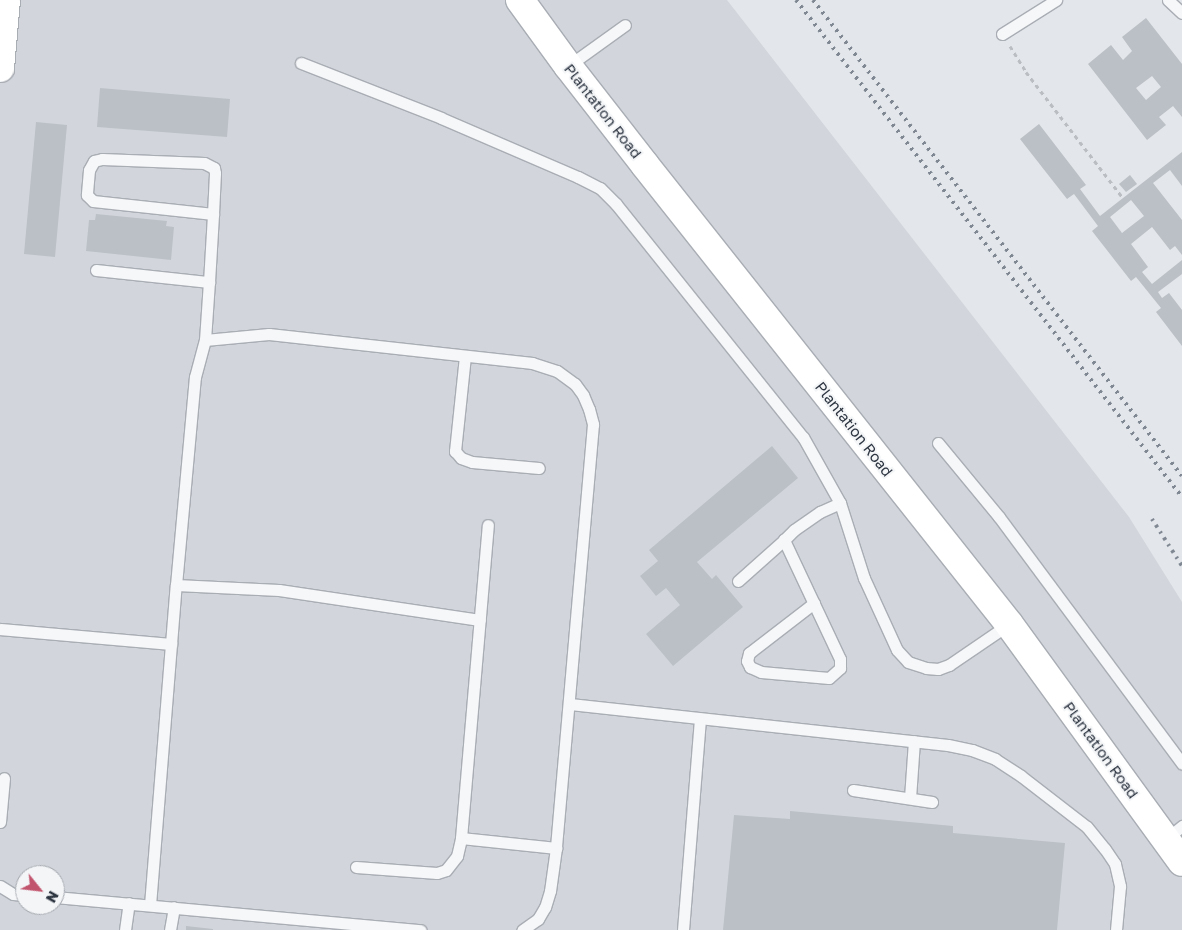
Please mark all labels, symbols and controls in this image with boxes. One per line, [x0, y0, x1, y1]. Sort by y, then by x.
street label: Plantation Road [560, 60, 646, 162]
street label: Plantation Road [811, 378, 897, 480]
street label: Plantation Road [1060, 698, 1142, 802]
north arrow [15, 865, 65, 915]
text: N [43, 888, 63, 906]

